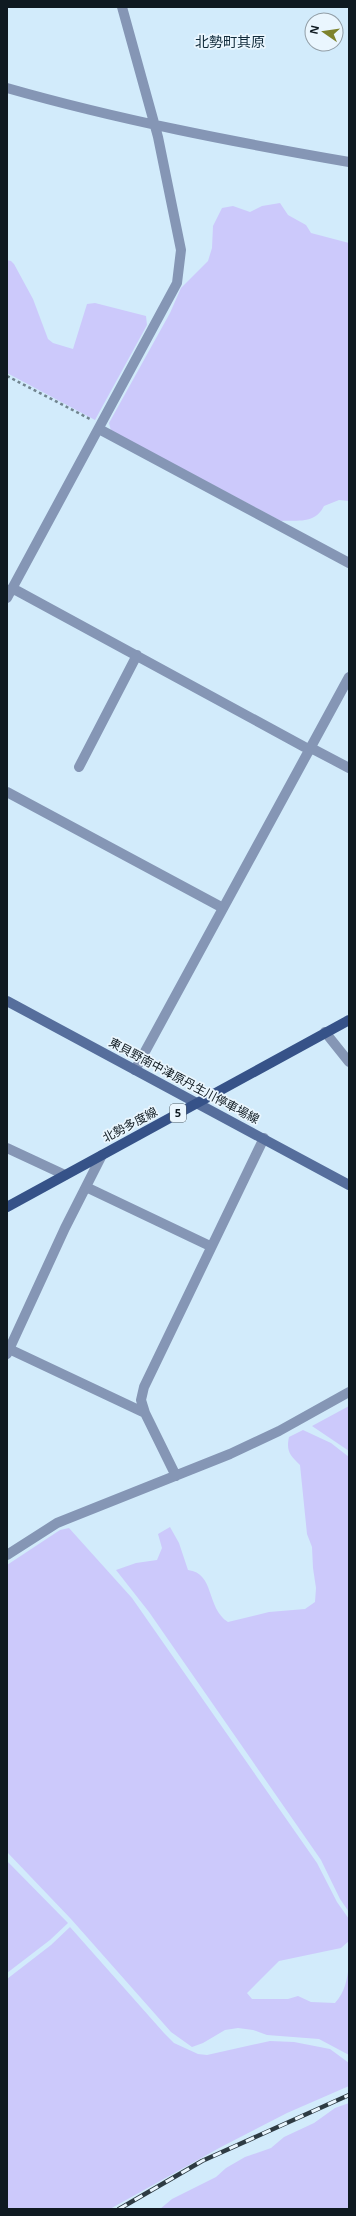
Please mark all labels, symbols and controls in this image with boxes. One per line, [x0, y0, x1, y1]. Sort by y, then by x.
north arrow [304, 12, 344, 52]
text: N [305, 24, 322, 36]
district label: 北勢町其原 [195, 32, 265, 51]
street label: 東貝野南中津原丹生川停車場線 [106, 1034, 262, 1128]
street label: 北勢多度線 [99, 1103, 160, 1146]
road number: 5 [170, 1104, 186, 1122]

